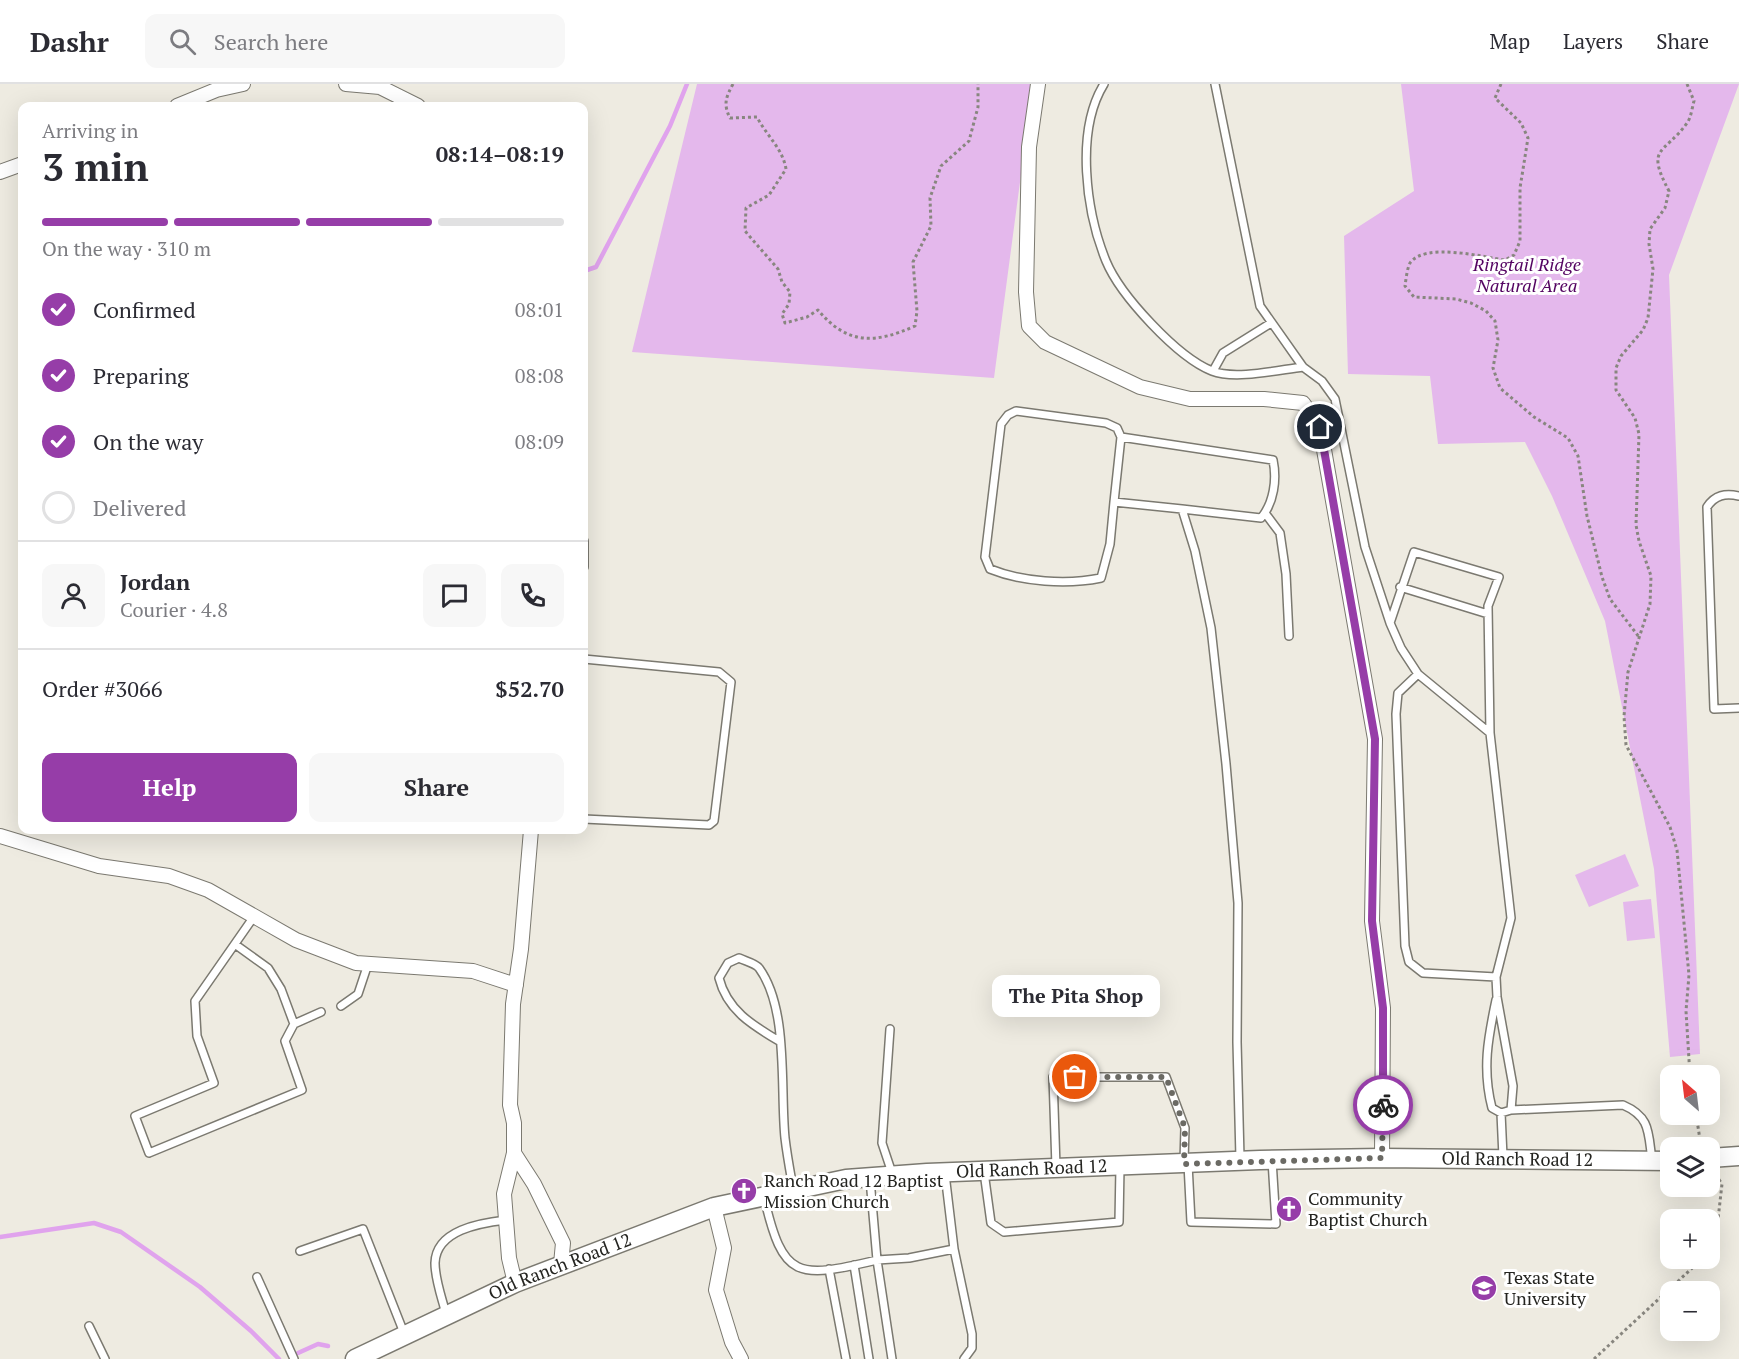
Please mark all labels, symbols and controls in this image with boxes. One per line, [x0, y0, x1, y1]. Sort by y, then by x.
search box [145, 14, 565, 68]
text: Dashr [30, 23, 109, 60]
icon: search [166, 25, 199, 58]
text: Search here [214, 27, 328, 56]
text: Map [1489, 27, 1530, 55]
text: Layers [1563, 27, 1623, 55]
text: Share [1656, 27, 1709, 55]
text: Arriving in [42, 117, 138, 144]
text: 08:14–08:19 [436, 139, 564, 168]
text: 3 min [42, 140, 149, 192]
text: On the way · 310 m [42, 235, 211, 262]
park label: Ringtail Ridge Natural Area [1472, 252, 1581, 297]
icon: check [42, 293, 75, 326]
text: Confirmed [93, 295, 196, 324]
text: 08:01 [515, 296, 564, 323]
icon: check [42, 359, 75, 392]
text: Preparing [93, 361, 189, 390]
text: 08:08 [515, 362, 564, 389]
pin [1294, 401, 1345, 452]
icon: home [1303, 410, 1336, 443]
icon: check [42, 425, 75, 458]
text: On the way [93, 427, 203, 456]
text: 08:09 [515, 428, 564, 455]
text: Delivered [93, 493, 186, 522]
button: person [42, 564, 105, 627]
button: chat [423, 564, 486, 627]
button: phone [501, 564, 564, 627]
text: Jordan [120, 567, 190, 596]
text: Courier · 4.8 [120, 596, 228, 623]
text: Order #3066 [42, 674, 162, 703]
text: $52.70 [495, 674, 564, 703]
button: Help [42, 753, 297, 822]
button: Share [309, 753, 564, 822]
callout: The Pita Shop [991, 975, 1159, 1017]
text: The Pita Shop [1009, 982, 1143, 1009]
pin [1049, 1051, 1100, 1102]
icon: bag [1058, 1060, 1091, 1093]
north arrow [1660, 1065, 1720, 1125]
map controls [1660, 1065, 1720, 1341]
courier [1353, 1075, 1413, 1135]
icon: bike [1367, 1089, 1400, 1122]
button: layers [1660, 1137, 1720, 1197]
street label: Old Ranch Road 12 [1442, 1146, 1593, 1171]
street label: Old Ranch Road 12 [955, 1153, 1108, 1183]
place label: Ranch Road 12 Baptist Mission Church [764, 1168, 944, 1213]
church icon: Ranch Road 12 Baptist Mission Church [729, 1176, 759, 1206]
place label: Community Baptist Church [1308, 1186, 1428, 1231]
church icon: Community Baptist Church [1274, 1194, 1304, 1224]
button: + [1660, 1209, 1720, 1269]
street label: Old Ranch Road 12 [484, 1227, 634, 1305]
place label: Texas State University [1504, 1265, 1595, 1310]
school or university icon: Texas State University [1469, 1273, 1499, 1303]
button: − [1660, 1281, 1720, 1341]

